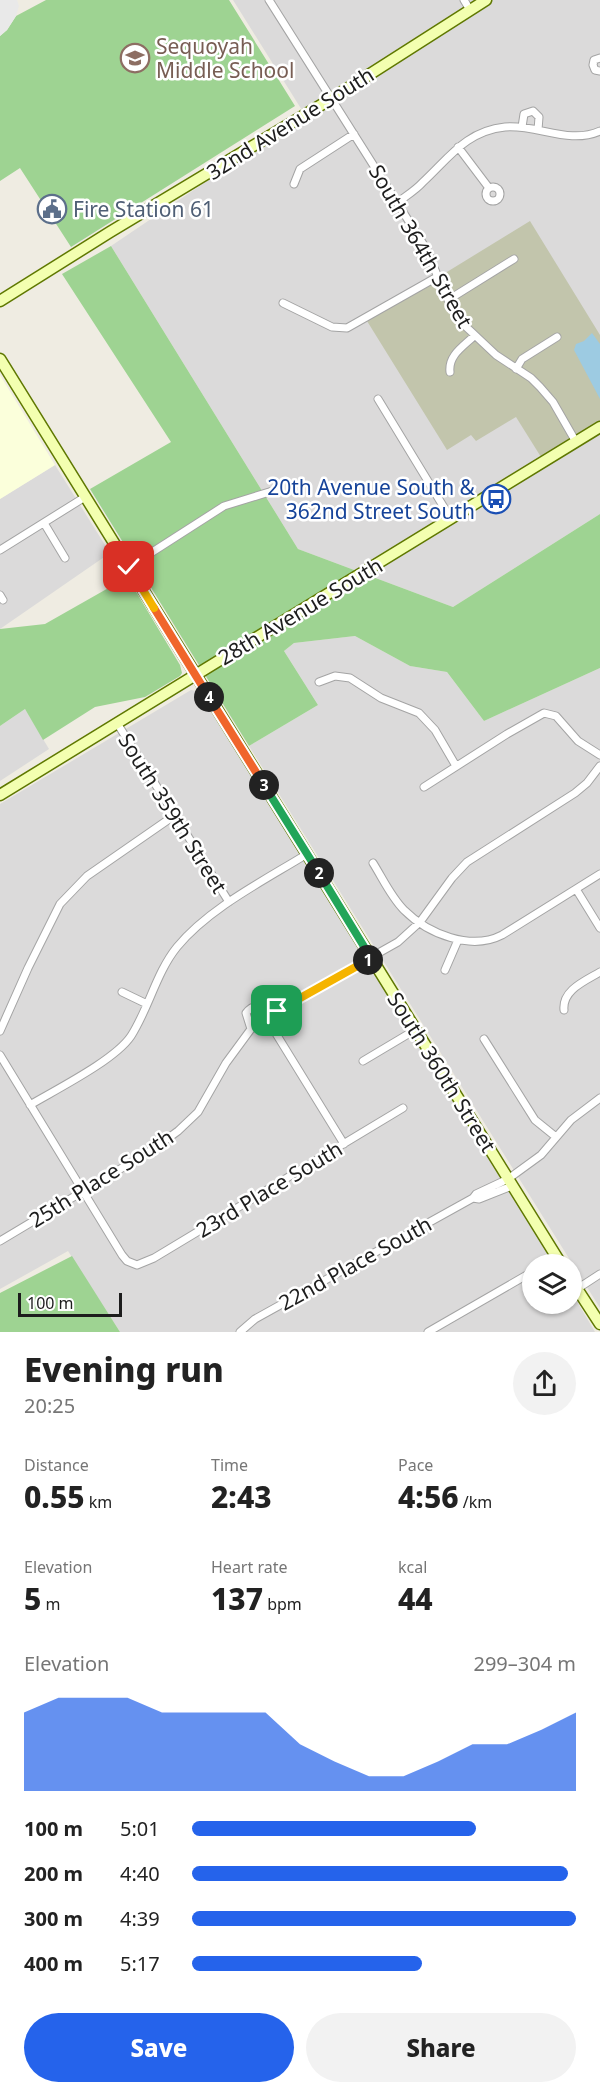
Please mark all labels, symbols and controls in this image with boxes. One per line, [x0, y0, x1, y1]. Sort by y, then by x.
place label: Sequoyah Middle School [156, 32, 294, 84]
school or university icon: Sequoyah Middle School [119, 42, 151, 74]
street label: 32nd Avenue South [201, 60, 379, 186]
street label: South 364th Street [363, 159, 479, 333]
public building icon: Fire Station 61 [36, 193, 68, 225]
place label: Fire Station 61 [73, 195, 214, 223]
place label: 20th Avenue South & 362nd Street South [267, 473, 476, 525]
bus stop icon: 20th Avenue South & 362nd Street South [480, 483, 512, 515]
pin [103, 541, 154, 592]
icon: check [112, 550, 145, 583]
street label: 28th Avenue South [213, 551, 387, 671]
pin: 4 [194, 682, 224, 712]
text: 4 [204, 686, 214, 708]
street label: South 359th Street [112, 728, 234, 899]
pin: 3 [249, 770, 279, 800]
text: 3 [259, 774, 269, 796]
pin: 2 [304, 858, 334, 888]
text: 2 [314, 862, 324, 884]
pin: 1 [353, 945, 383, 975]
text: 1 [363, 949, 373, 971]
pin [251, 985, 302, 1036]
street label: South 360th Street [381, 987, 503, 1158]
icon: arrive [260, 994, 293, 1027]
street label: 25th Place South [24, 1122, 178, 1234]
street label: 23rd Place South [191, 1134, 347, 1244]
street label: 22nd Place South [274, 1209, 436, 1317]
map controls [522, 1254, 582, 1314]
button: layers [522, 1254, 582, 1314]
scale bar [18, 1290, 122, 1318]
text: 100 m [27, 1292, 74, 1314]
text: Evening run [24, 1347, 224, 1392]
button: share [513, 1352, 576, 1415]
text: 20:25 [24, 1392, 75, 1419]
text: Distance [24, 1454, 89, 1476]
text: Time [211, 1454, 248, 1476]
text: Pace [398, 1454, 433, 1476]
text: 0.55 [24, 1476, 85, 1517]
text: 2:43 [211, 1476, 272, 1517]
text: 4:56 [398, 1476, 459, 1517]
text: km [85, 1491, 112, 1513]
text: /km [459, 1491, 492, 1513]
text: Elevation [24, 1556, 92, 1578]
text: Heart rate [211, 1556, 287, 1578]
text: kcal [398, 1556, 427, 1578]
text: 5 [24, 1578, 41, 1619]
text: 137 [211, 1578, 263, 1619]
text: 44 [398, 1578, 433, 1619]
text: m [41, 1593, 60, 1615]
text: bpm [263, 1593, 302, 1615]
text: Elevation [24, 1650, 109, 1677]
text: 299–304 m [473, 1650, 576, 1677]
text: 100 m [24, 1815, 83, 1842]
text: 5:01 [120, 1815, 160, 1842]
text: 200 m [24, 1860, 83, 1887]
text: 4:40 [120, 1860, 160, 1887]
text: 300 m [24, 1905, 83, 1932]
text: 4:39 [120, 1905, 160, 1932]
text: 400 m [24, 1950, 83, 1977]
text: 5:17 [120, 1950, 160, 1977]
button: Save [24, 2013, 294, 2082]
button: Share [306, 2013, 576, 2082]

